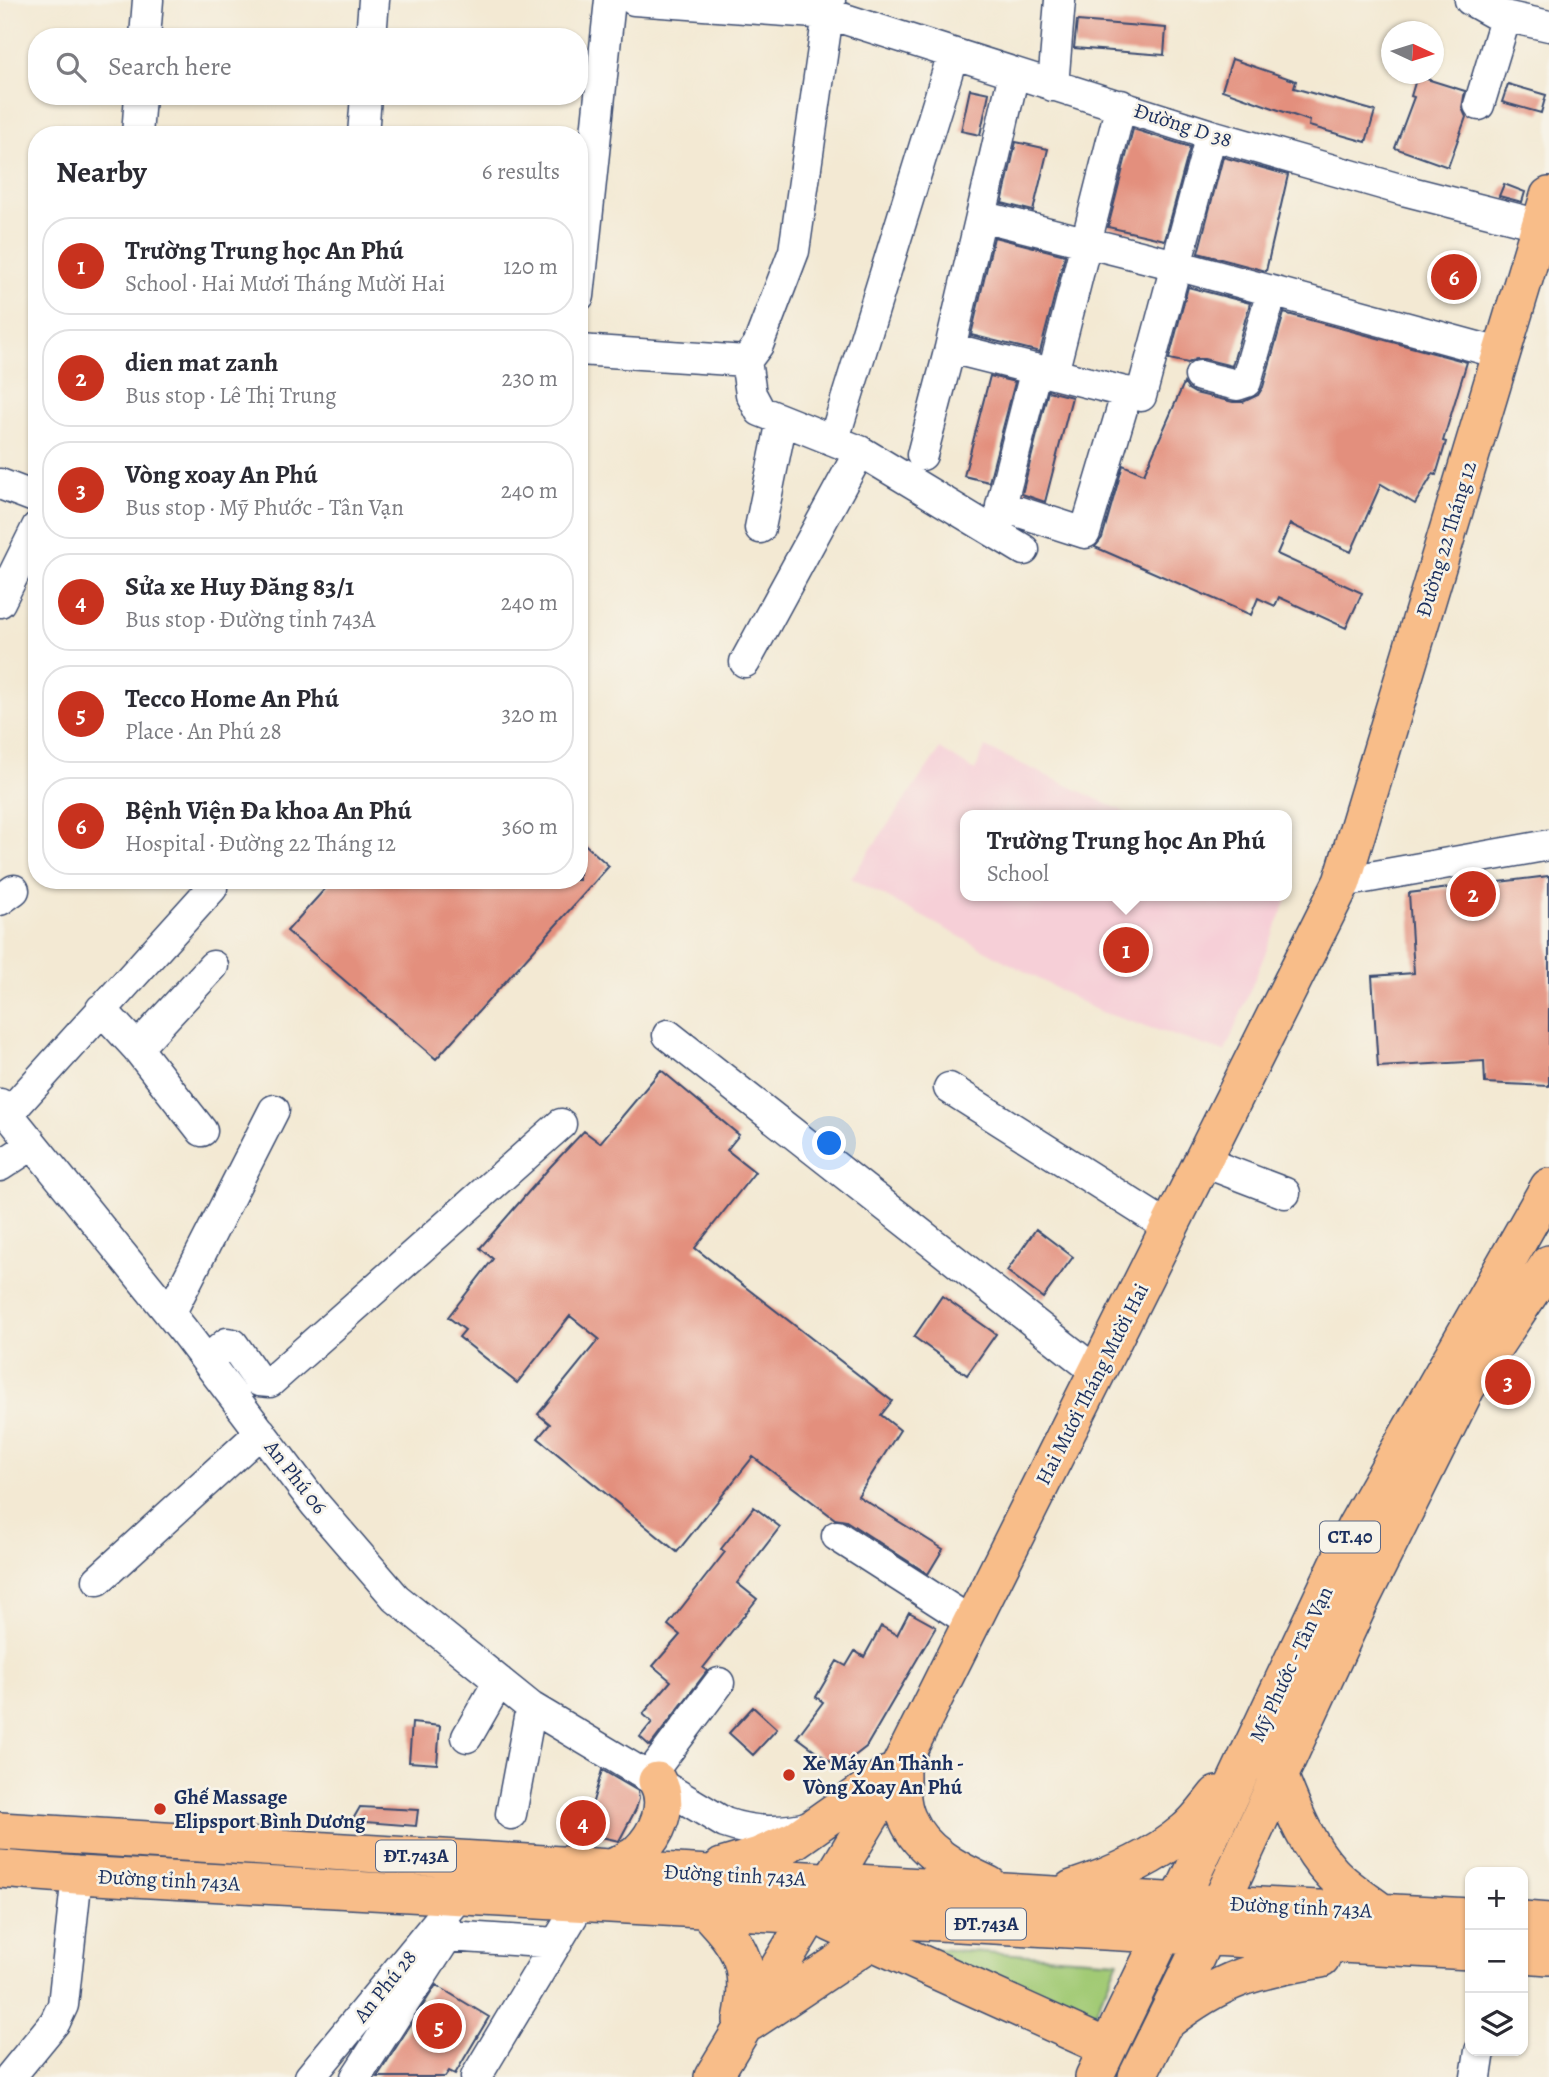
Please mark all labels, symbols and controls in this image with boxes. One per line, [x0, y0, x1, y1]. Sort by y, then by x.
north arrow [1381, 21, 1444, 84]
search box [28, 28, 588, 105]
icon: search [52, 48, 90, 86]
text: Search here [108, 49, 232, 84]
street label: Đường D 38 [1130, 96, 1236, 154]
text: Nearby [56, 152, 147, 192]
text: 6 results [482, 156, 560, 187]
text: Trường Trung học An Phú [125, 233, 404, 268]
text: 1 [77, 251, 85, 282]
text: 120 m [503, 251, 558, 282]
pin: 6 [1431, 251, 1477, 303]
text: School · Hai Mươi Tháng Mười Hai [125, 268, 445, 299]
text: dien mat zanh [125, 345, 278, 380]
text: 2 [75, 363, 87, 394]
text: 230 m [502, 363, 558, 394]
text: Bus stop · Lê Thị Trung [125, 380, 337, 411]
text: Vòng xoay An Phú [125, 457, 318, 492]
street label: Đường 22 Tháng 12 [1409, 458, 1483, 620]
text: 3 [76, 475, 86, 506]
text: 240 m [501, 475, 558, 506]
text: Bus stop · Mỹ Phước - Tân Vạn [125, 492, 404, 523]
text: Sửa xe Huy Đăng 83/1 [125, 569, 354, 604]
text: 4 [76, 587, 86, 618]
text: 240 m [501, 587, 558, 618]
text: Bus stop · Đường tỉnh 743A [125, 604, 375, 635]
text: Tecco Home An Phú [125, 681, 339, 716]
text: 5 [76, 699, 86, 730]
text: 320 m [502, 699, 558, 730]
text: Place · An Phú 28 [125, 716, 282, 747]
text: Bệnh Viện Đa khoa An Phú [125, 793, 412, 828]
popup [960, 810, 1292, 901]
text: 6 [76, 811, 86, 842]
text: 360 m [502, 811, 558, 842]
text: Trường Trung học An Phú [987, 823, 1265, 858]
text: Hospital · Đường 22 Tháng 12 [125, 828, 396, 859]
text: School [987, 858, 1049, 889]
pin: 2 [1450, 868, 1496, 920]
pin: 1 [1103, 924, 1149, 976]
your location [812, 1126, 846, 1160]
street label: Hai Mươi Tháng Mười Hai [1029, 1278, 1155, 1490]
pin: 3 [1485, 1356, 1531, 1408]
street label: An Phú 06 [258, 1433, 334, 1520]
road number: CT.40 [1320, 1522, 1380, 1553]
street label: Mỹ Phước - Tân Vạn [1243, 1582, 1339, 1746]
place label: Xe Máy An Thành - Vòng Xoay An Phú [802, 1749, 964, 1801]
marker: Xe Máy An Thành - Vòng Xoay An Phú [781, 1767, 797, 1783]
place label: Ghế Massage Elipsport Bình Dương [174, 1783, 366, 1835]
pin: 4 [560, 1797, 606, 1849]
marker: Ghế Massage Elipsport Bình Dương [152, 1801, 168, 1817]
road number: ĐT.743A [376, 1840, 456, 1872]
street label: Đường tỉnh 743A [663, 1857, 808, 1893]
street label: Đường tỉnh 743A [97, 1862, 242, 1898]
map controls [1465, 1867, 1528, 2056]
button: + [1465, 1867, 1528, 1930]
street label: Đường tỉnh 743A [1229, 1889, 1374, 1925]
road number: ĐT.743A [946, 1908, 1026, 1940]
button: − [1465, 1930, 1528, 1993]
street label: An Phú 28 [346, 1944, 423, 2029]
button: layers [1465, 1993, 1528, 2056]
pin: 5 [416, 2000, 462, 2052]

